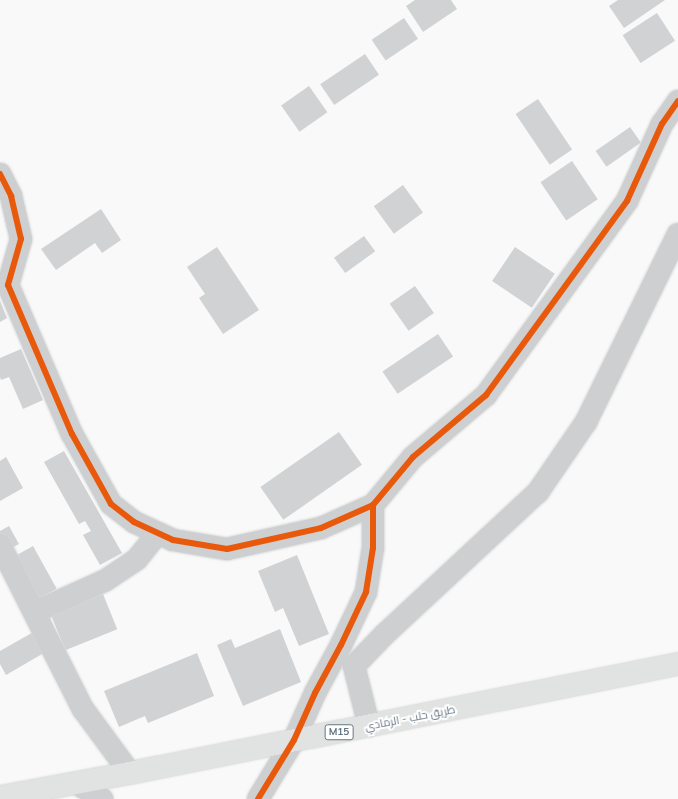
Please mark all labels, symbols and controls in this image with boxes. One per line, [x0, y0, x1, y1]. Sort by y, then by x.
street label: طريق حلب - الرمادي [364, 703, 456, 733]
road number: M15 [324, 724, 354, 740]

